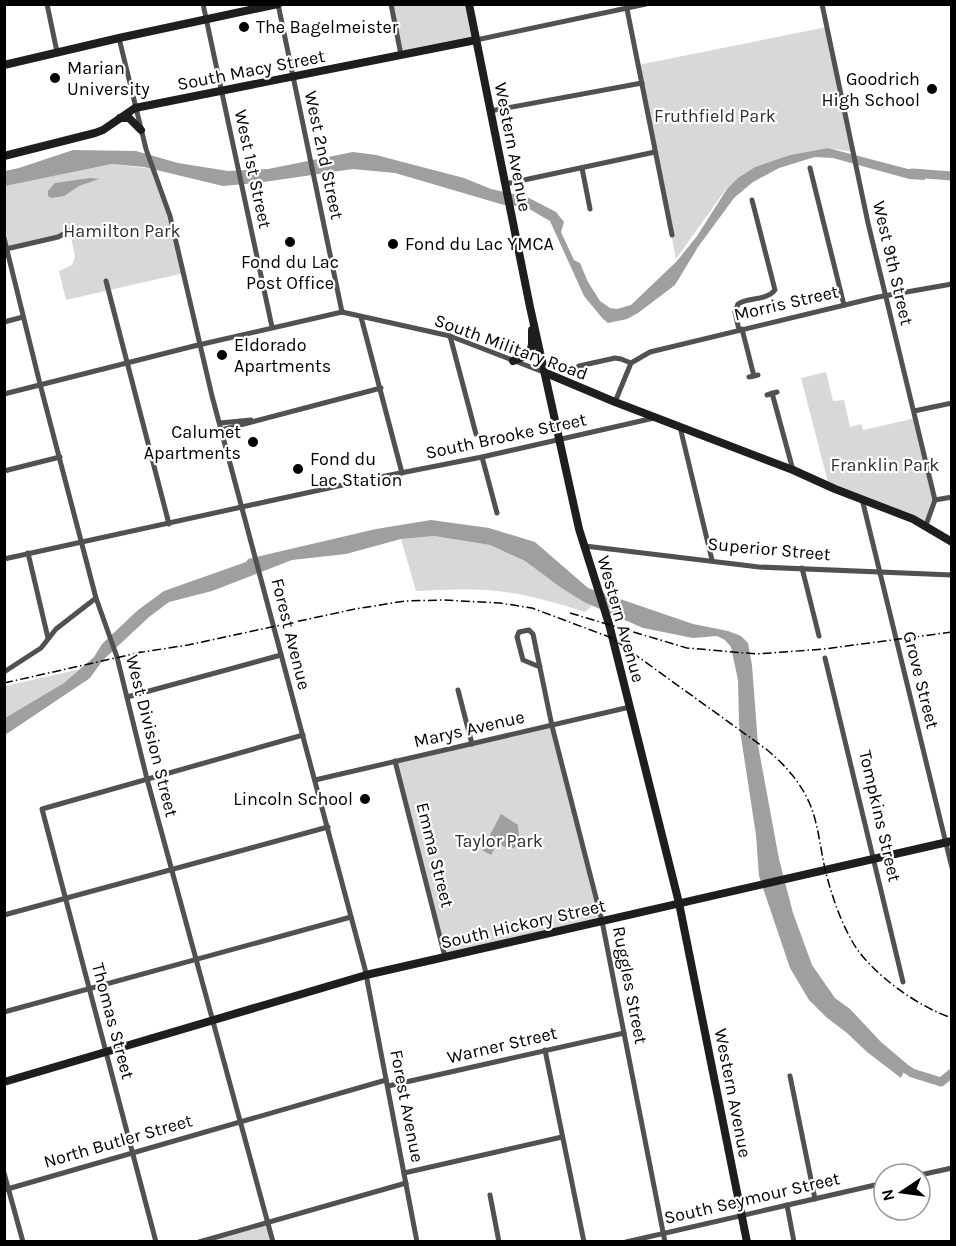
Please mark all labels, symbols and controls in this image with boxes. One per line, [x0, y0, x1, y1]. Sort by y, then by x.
place label: The Bagelmeister [256, 16, 399, 38]
marker: The Bagelmeister [237, 20, 251, 34]
street label: South Macy Street [175, 45, 327, 95]
place label: Marian University [67, 57, 150, 100]
place label: Goodrich High School [822, 68, 920, 111]
marker: Marian University [48, 71, 62, 85]
street label: Western Avenue [490, 81, 536, 213]
marker: Goodrich High School [925, 82, 939, 96]
street label: West 2nd Street [300, 89, 348, 222]
park label: Fruthfield Park [654, 105, 776, 127]
street label: West 1st Street [230, 107, 276, 231]
street label: West 9th Street [868, 199, 918, 328]
park label: Hamilton Park [63, 220, 181, 242]
place label: Fond du Lac YMCA [405, 233, 554, 255]
marker: Fond du Lac Post Office [283, 235, 297, 249]
marker: Fond du Lac YMCA [386, 237, 400, 251]
place label: Fond du Lac Post Office [241, 251, 339, 294]
street label: Morris Street [732, 280, 841, 326]
street label: South Military Road [431, 309, 591, 385]
place label: Eldorado Apartments [234, 334, 331, 377]
marker: Eldorado Apartments [215, 348, 229, 362]
street label: South Brooke Street [424, 408, 589, 464]
place label: Calumet Apartments [144, 421, 241, 464]
marker: Calumet Apartments [246, 435, 260, 449]
place label: Fond du Lac Station [310, 448, 402, 491]
park label: Franklin Park [831, 454, 939, 476]
marker: Fond du Lac Station [291, 462, 305, 476]
street label: Superior Street [707, 533, 832, 565]
street label: Western Avenue [592, 553, 650, 685]
street label: Forest Avenue [267, 576, 315, 692]
street label: Grove Street [898, 629, 944, 731]
street label: West Division Street [121, 653, 183, 819]
street label: Marys Avenue [411, 706, 527, 752]
street label: Tompkins Street [854, 748, 906, 884]
place label: Lincoln School [233, 788, 353, 810]
marker: Lincoln School [358, 792, 372, 806]
street label: Emma Street [411, 800, 459, 910]
park label: Taylor Park [455, 830, 543, 852]
street label: South Hickory Street [438, 894, 608, 954]
street label: Ruggles Street [608, 924, 652, 1046]
street label: Thomas Street [87, 960, 139, 1082]
street label: Warner Street [445, 1022, 559, 1068]
street label: Western Avenue [710, 1027, 756, 1159]
street label: Forest Avenue [385, 1048, 429, 1164]
street label: North Butler Street [41, 1109, 195, 1173]
north arrow [872, 1162, 932, 1222]
street label: South Seymour Street [662, 1167, 842, 1229]
text: N [877, 1188, 898, 1203]

